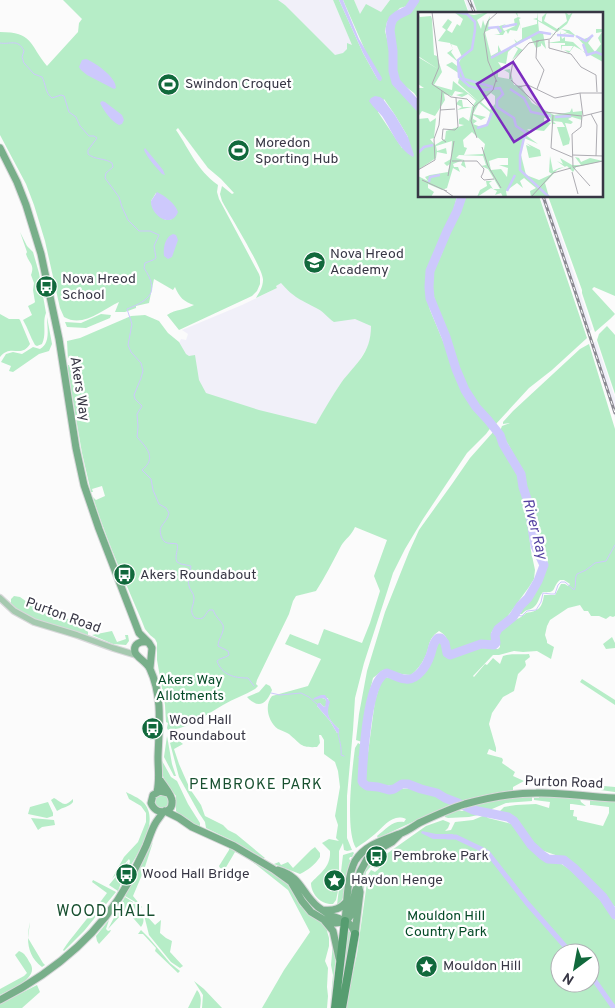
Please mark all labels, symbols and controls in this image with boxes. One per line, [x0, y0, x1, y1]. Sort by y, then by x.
inset map [418, 12, 602, 198]
sports icon: Swindon Croquet [157, 72, 181, 96]
place label: Swindon Croquet [185, 76, 292, 93]
place label: Moredon Sporting Hub [255, 135, 338, 168]
sports icon: Moredon Sporting Hub [227, 139, 251, 163]
place label: Nova Hreod Academy [330, 246, 404, 279]
school or university icon: Nova Hreod Academy [302, 250, 326, 274]
place label: Nova Hreod School [62, 271, 136, 304]
bus stop icon: Nova Hreod School [34, 275, 58, 299]
street label: Akers Way [66, 355, 92, 423]
water label: River Ray [517, 497, 551, 563]
bus stop icon: Akers Roundabout [112, 563, 136, 587]
place label: Akers Roundabout [140, 567, 257, 584]
street label: Purton Road [23, 595, 103, 637]
park label: Akers Way Allotments [156, 672, 224, 705]
place label: Wood Hall Roundabout [169, 712, 246, 745]
bus stop icon: Wood Hall Roundabout [141, 716, 165, 740]
street label: Purton Road [524, 773, 604, 793]
district label: PEMBROKE PARK [189, 776, 323, 795]
bus stop icon: Pembroke Park [365, 844, 389, 868]
place label: Pembroke Park [393, 848, 489, 865]
bus stop icon: Wood Hall Bridge [114, 862, 138, 886]
place label: Wood Hall Bridge [142, 866, 249, 883]
place icon: Haydon Henge [323, 868, 347, 892]
place label: Haydon Henge [351, 872, 443, 889]
district label: WOOD HALL [56, 902, 156, 922]
park label: Mouldon Hill Country Park [405, 908, 487, 941]
north arrow [550, 943, 600, 993]
place icon: Mouldon Hill [415, 954, 439, 978]
place label: Mouldon Hill [443, 958, 521, 975]
text: N [560, 968, 578, 988]

